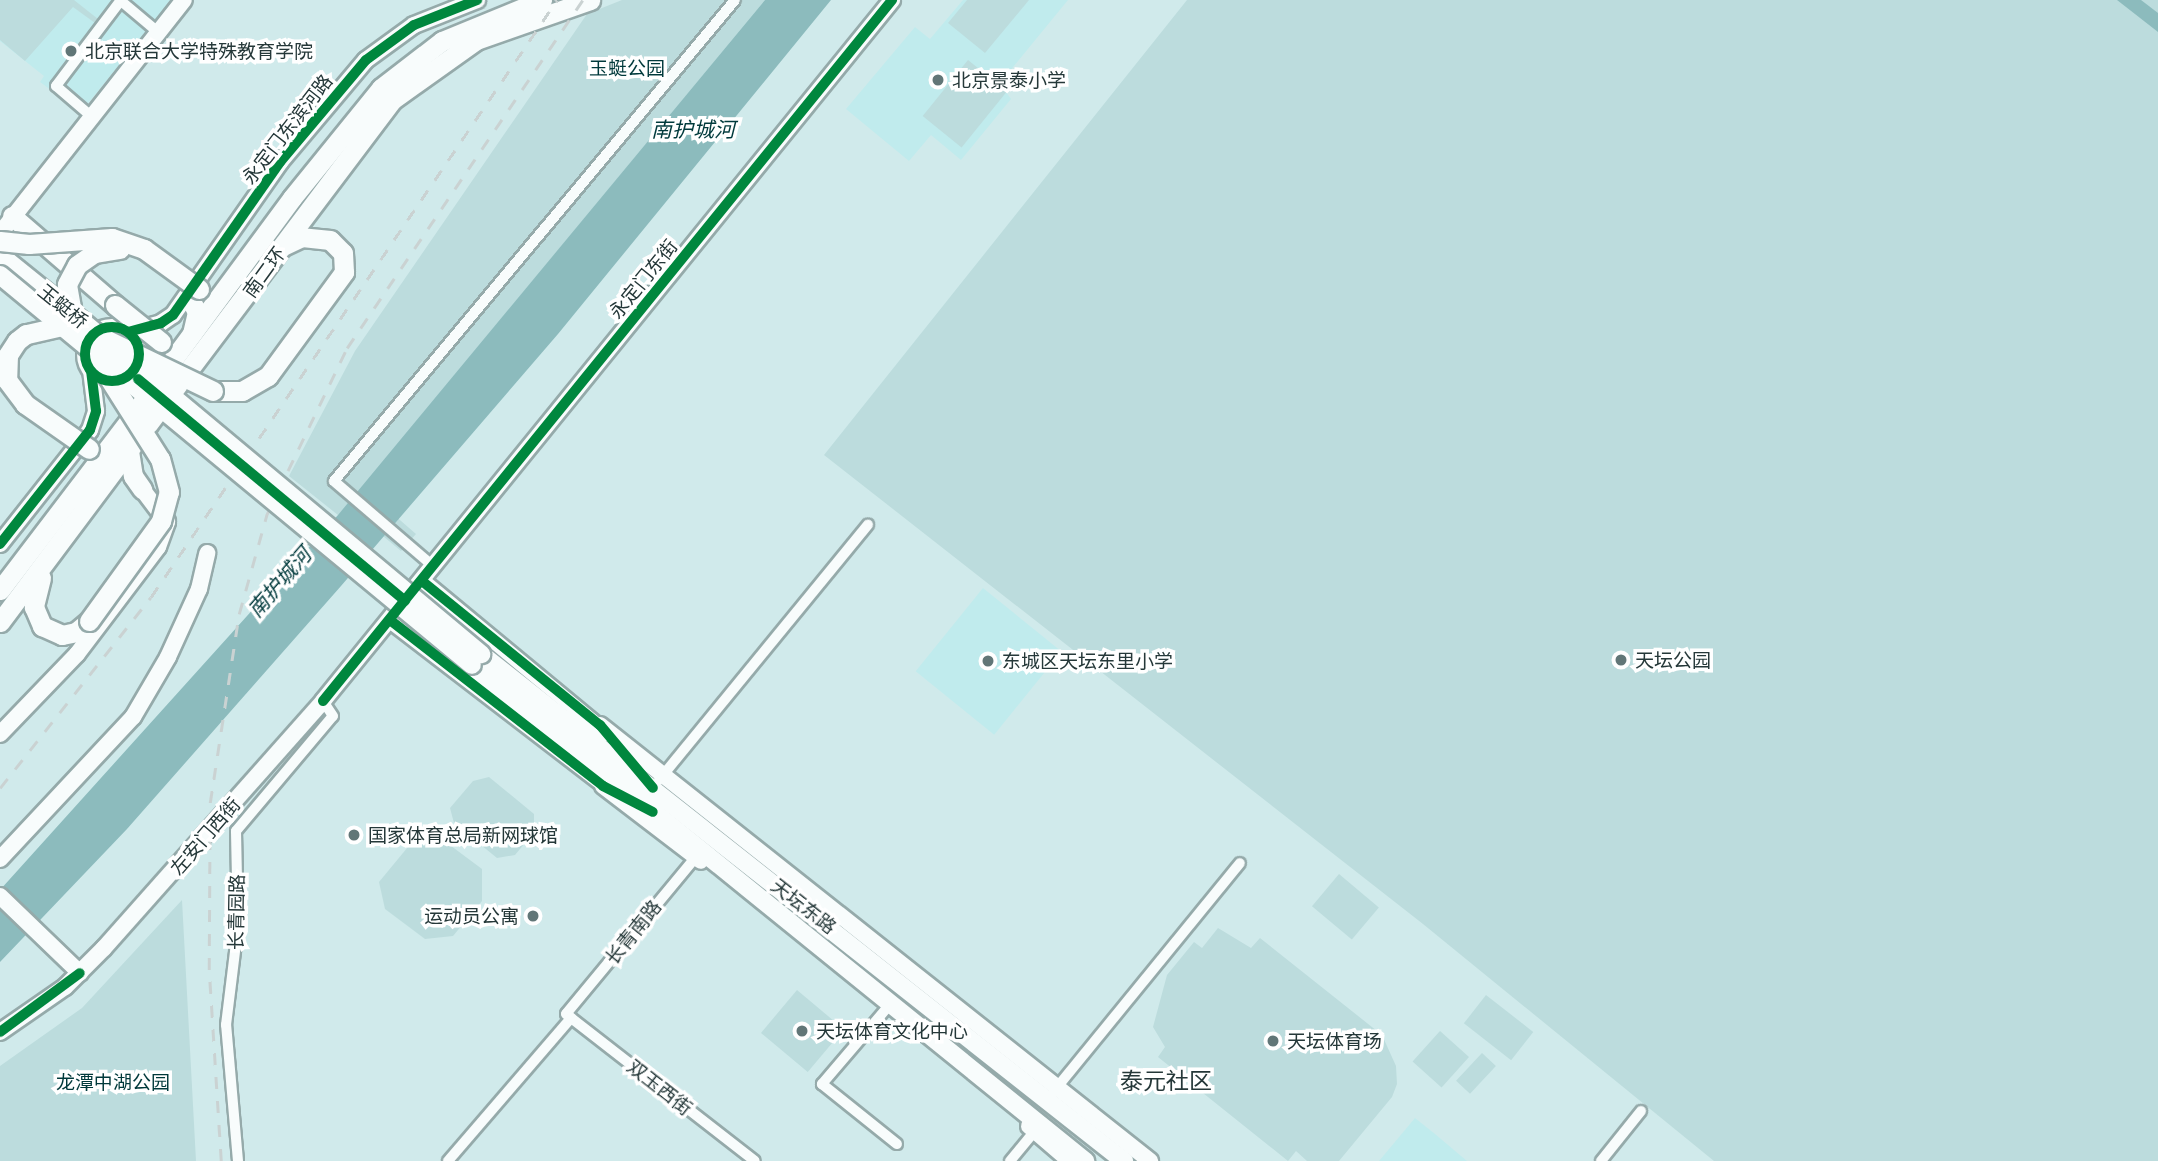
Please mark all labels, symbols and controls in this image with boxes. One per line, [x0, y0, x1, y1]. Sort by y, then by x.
place label: 北京联合大学特殊教育学院 [85, 40, 313, 62]
marker: 北京联合大学特殊教育学院 [63, 43, 79, 59]
park label: 玉蜓公园 [589, 57, 665, 79]
place label: 北京景泰小学 [952, 69, 1066, 91]
street label: 永定门东滨河路 [237, 70, 337, 188]
marker: 北京景泰小学 [930, 72, 946, 88]
water label: 南护城河 [651, 116, 735, 142]
street label: 永定门东街 [604, 235, 682, 323]
street label: 南二环 [238, 242, 290, 302]
street label: 玉蜓桥 [34, 279, 92, 333]
water label: 南护城河 [242, 542, 316, 622]
place label: 天坛公园 [1635, 649, 1711, 671]
place label: 东城区天坛东里小学 [1002, 650, 1173, 672]
marker: 天坛公园 [1613, 652, 1629, 668]
marker: 东城区天坛东里小学 [980, 653, 996, 669]
street label: 左安门西街 [165, 793, 245, 879]
place label: 国家体育总局新网球馆 [368, 824, 558, 846]
marker: 国家体育总局新网球馆 [346, 827, 362, 843]
street label: 长青园路 [224, 874, 248, 950]
street label: 天坛东路 [767, 874, 841, 938]
street label: 长青南路 [600, 895, 666, 969]
place label: 运动员公寓 [424, 905, 519, 927]
marker: 运动员公寓 [525, 908, 541, 924]
place label: 天坛体育文化中心 [816, 1020, 968, 1042]
marker: 天坛体育文化中心 [794, 1023, 810, 1039]
place label: 天坛体育场 [1287, 1030, 1382, 1052]
marker: 天坛体育场 [1265, 1033, 1281, 1049]
street label: 双玉西街 [623, 1055, 697, 1119]
district label: 泰元社区 [1120, 1066, 1212, 1094]
park label: 龙潭中湖公园 [56, 1071, 170, 1093]

